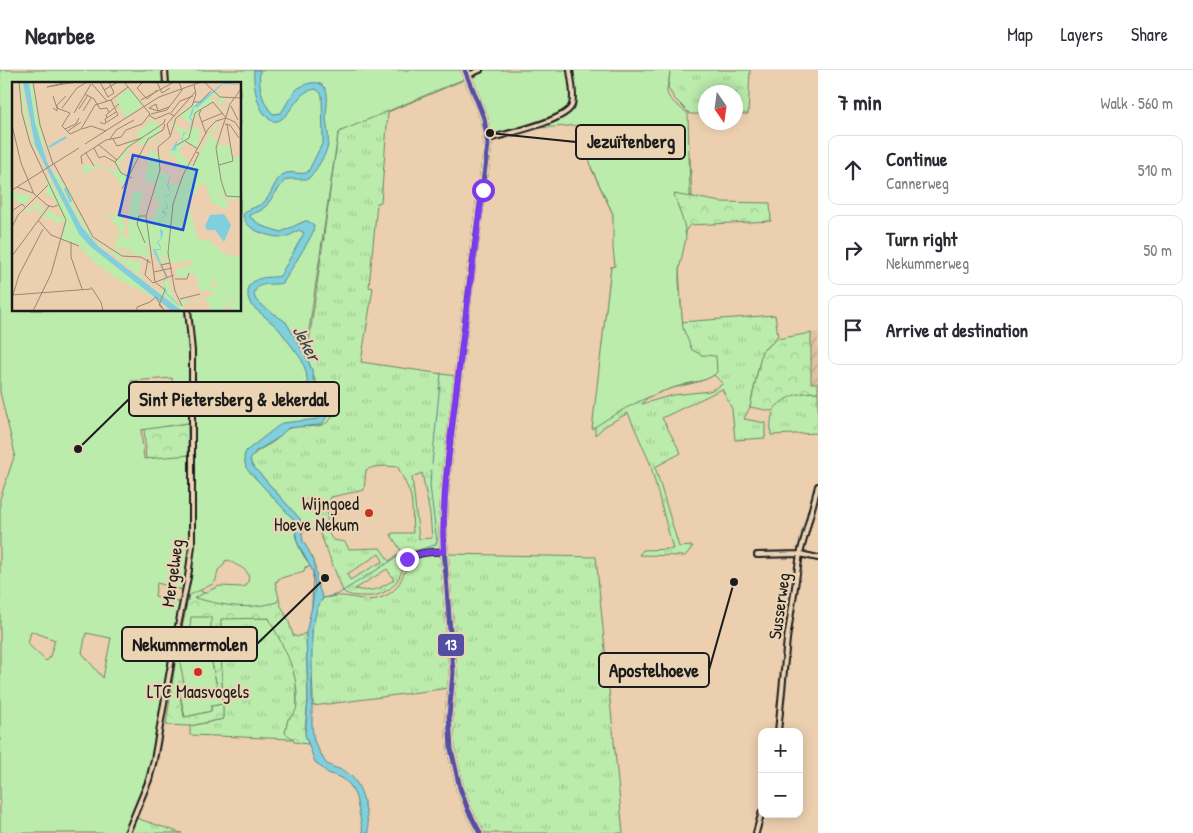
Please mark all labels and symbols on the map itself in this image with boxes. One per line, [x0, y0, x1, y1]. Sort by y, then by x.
inset map [12, 82, 241, 311]
north arrow [698, 85, 743, 130]
callout: Jezuïtenberg [576, 125, 685, 159]
text: Jezuïtenberg [587, 128, 676, 155]
route start [472, 179, 495, 202]
water label: Jeker [287, 320, 329, 368]
callout: Sint Pietersberg & Jekerdal [129, 382, 339, 416]
text: Sint Pietersberg & Jekerdal [139, 386, 330, 413]
place label: Wijngoed Hoeve Nekum [274, 491, 359, 537]
marker: Wijngoed Hoeve Nekum [363, 507, 375, 519]
street label: Mergelweg [155, 537, 189, 609]
route end [396, 548, 419, 571]
street label: Susserweg [762, 571, 796, 641]
callout: Nekummermolen [122, 627, 257, 661]
text: Nekummermolen [132, 631, 248, 657]
line badge: 13 [437, 633, 465, 657]
text: 13 [445, 635, 457, 654]
callout: Apostelhoeve [599, 653, 709, 687]
text: Apostelhoeve [609, 657, 699, 684]
marker: LTC Maasvogels [192, 666, 204, 678]
place label: LTC Maasvogels [147, 679, 249, 704]

